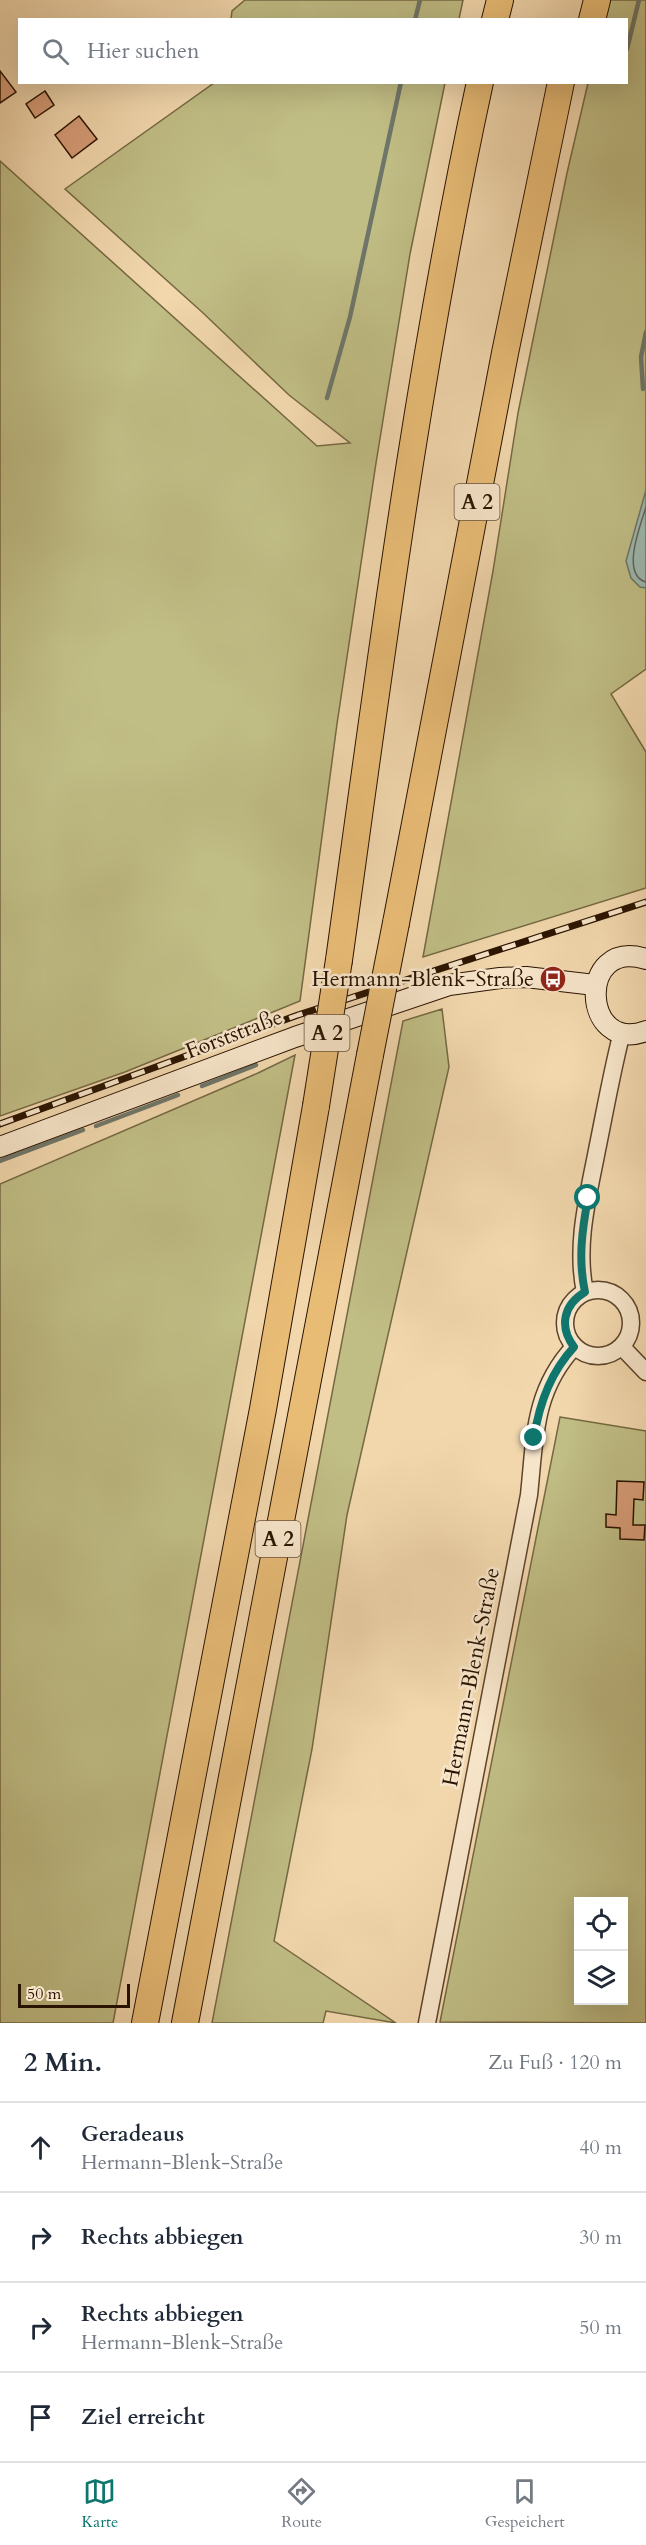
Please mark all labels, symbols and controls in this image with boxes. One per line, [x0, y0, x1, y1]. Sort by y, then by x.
search box [18, 18, 628, 84]
icon: search [39, 35, 72, 68]
text: Hier suchen [87, 36, 200, 66]
road number: A 2 [454, 484, 500, 520]
place label: Hermann-Blenk-Straße [311, 964, 534, 994]
bus stop icon: Hermann-Blenk-Straße [538, 964, 568, 994]
street label: Forststraße [181, 1002, 287, 1066]
road number: A 2 [304, 1015, 350, 1051]
route start [574, 1184, 600, 1210]
route end [520, 1424, 546, 1450]
road number: A 2 [256, 1521, 300, 1557]
street label: Hermann-Blenk-Straße [435, 1565, 507, 1789]
map controls [574, 1897, 628, 2005]
button: locate [574, 1897, 628, 1951]
button: layers [574, 1951, 628, 2005]
scale bar [18, 1981, 130, 2008]
text: 50 m [27, 1983, 61, 2005]
text: 2 Min. [24, 2045, 102, 2080]
text: Zu Fuß · 120 m [488, 2049, 622, 2076]
text: Geradeaus [81, 2119, 184, 2149]
icon: ahead [24, 2131, 57, 2164]
text: 40 m [579, 2134, 622, 2161]
text: Hermann-Blenk-Straße [81, 2149, 283, 2176]
icon: right [24, 2221, 57, 2254]
text: Rechts abbiegen [81, 2222, 244, 2252]
text: 30 m [579, 2224, 622, 2251]
text: Rechts abbiegen [81, 2299, 244, 2329]
icon: right [24, 2311, 57, 2344]
text: 50 m [579, 2314, 622, 2341]
text: Hermann-Blenk-Straße [81, 2329, 283, 2356]
icon: arrive [24, 2401, 57, 2434]
text: Ziel erreicht [81, 2402, 205, 2432]
tab: Karte [81, 2475, 118, 2533]
tab: Route [281, 2475, 322, 2533]
tab: Gespeichert [485, 2475, 565, 2533]

